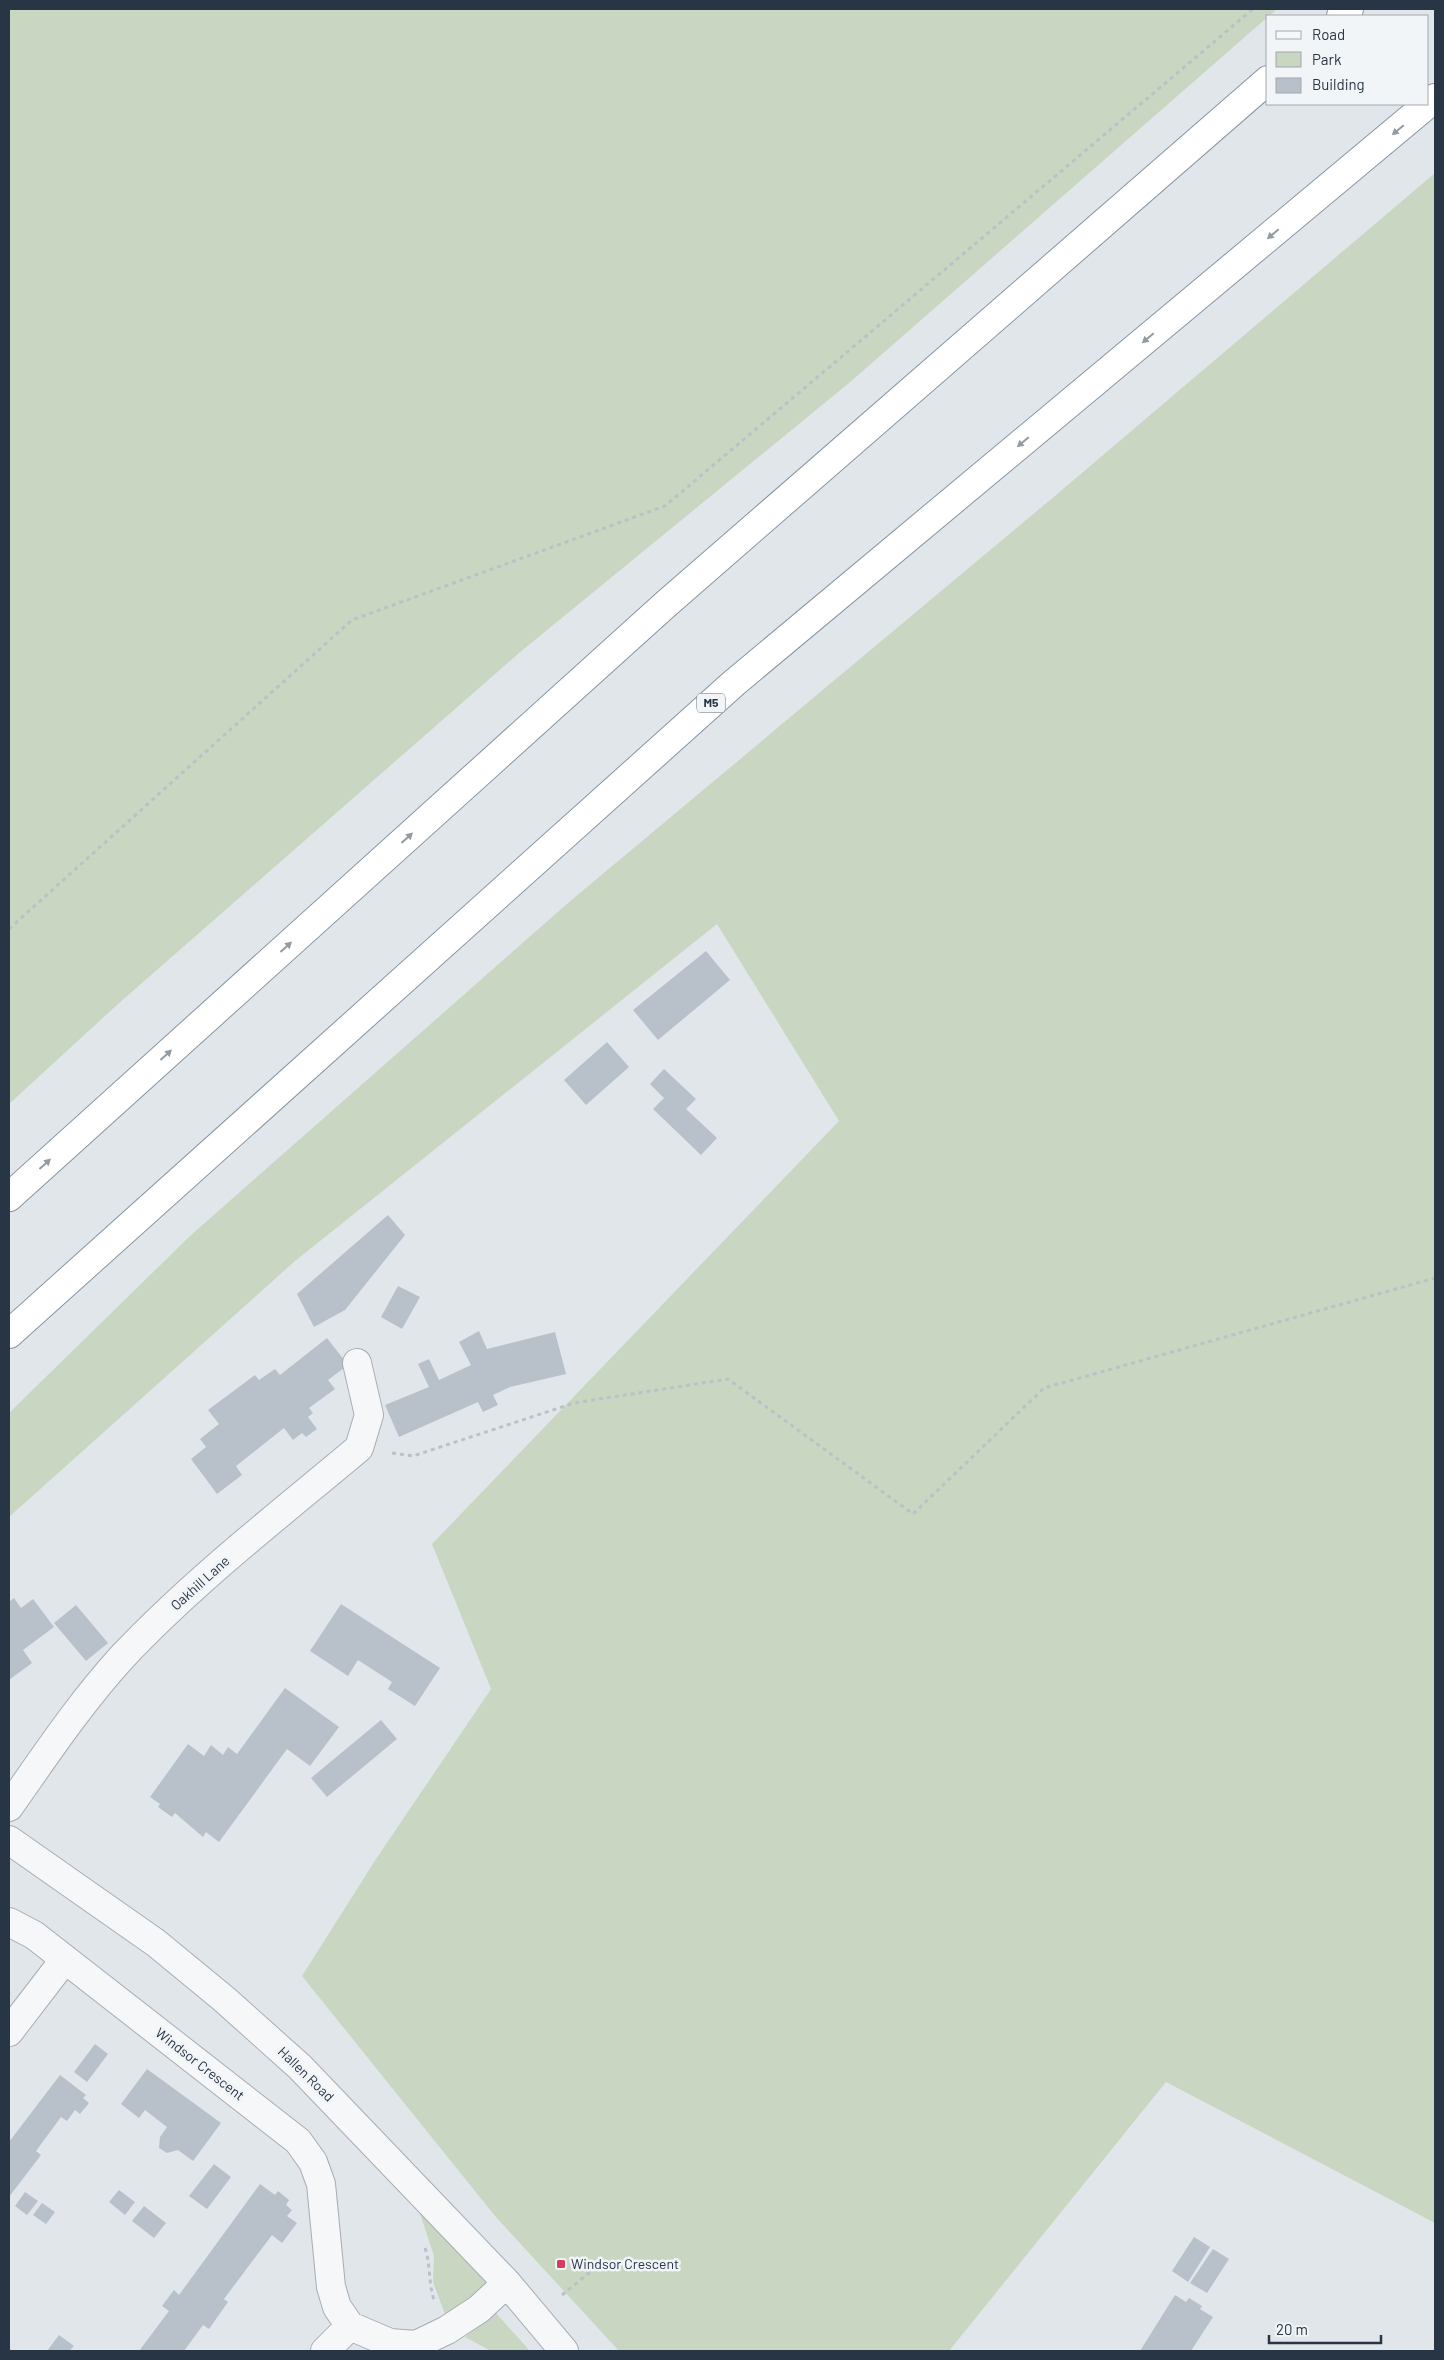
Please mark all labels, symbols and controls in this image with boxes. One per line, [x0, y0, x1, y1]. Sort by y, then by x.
legend [1266, 15, 1429, 105]
text: Road [1312, 25, 1345, 43]
text: Park [1312, 50, 1342, 68]
text: Building [1312, 75, 1365, 93]
one-way arrow [1392, 124, 1405, 135]
one-way arrow [1267, 228, 1280, 239]
one-way arrow [1142, 332, 1155, 343]
one-way arrow [1017, 436, 1030, 447]
road number: M5 [697, 694, 725, 712]
one-way arrow [400, 832, 412, 844]
one-way arrow [280, 941, 293, 952]
one-way arrow [159, 1050, 172, 1061]
one-way arrow [38, 1158, 50, 1170]
street label: Oakhill Lane [167, 1552, 233, 1613]
street label: Windsor Crescent [152, 2024, 248, 2104]
street label: Hallen Road [275, 2043, 338, 2105]
place label: Windsor Crescent [571, 2255, 679, 2272]
marker: Windsor Crescent [555, 2258, 567, 2270]
scale bar [1269, 2312, 1382, 2344]
text: 20 m [1276, 2320, 1308, 2338]

